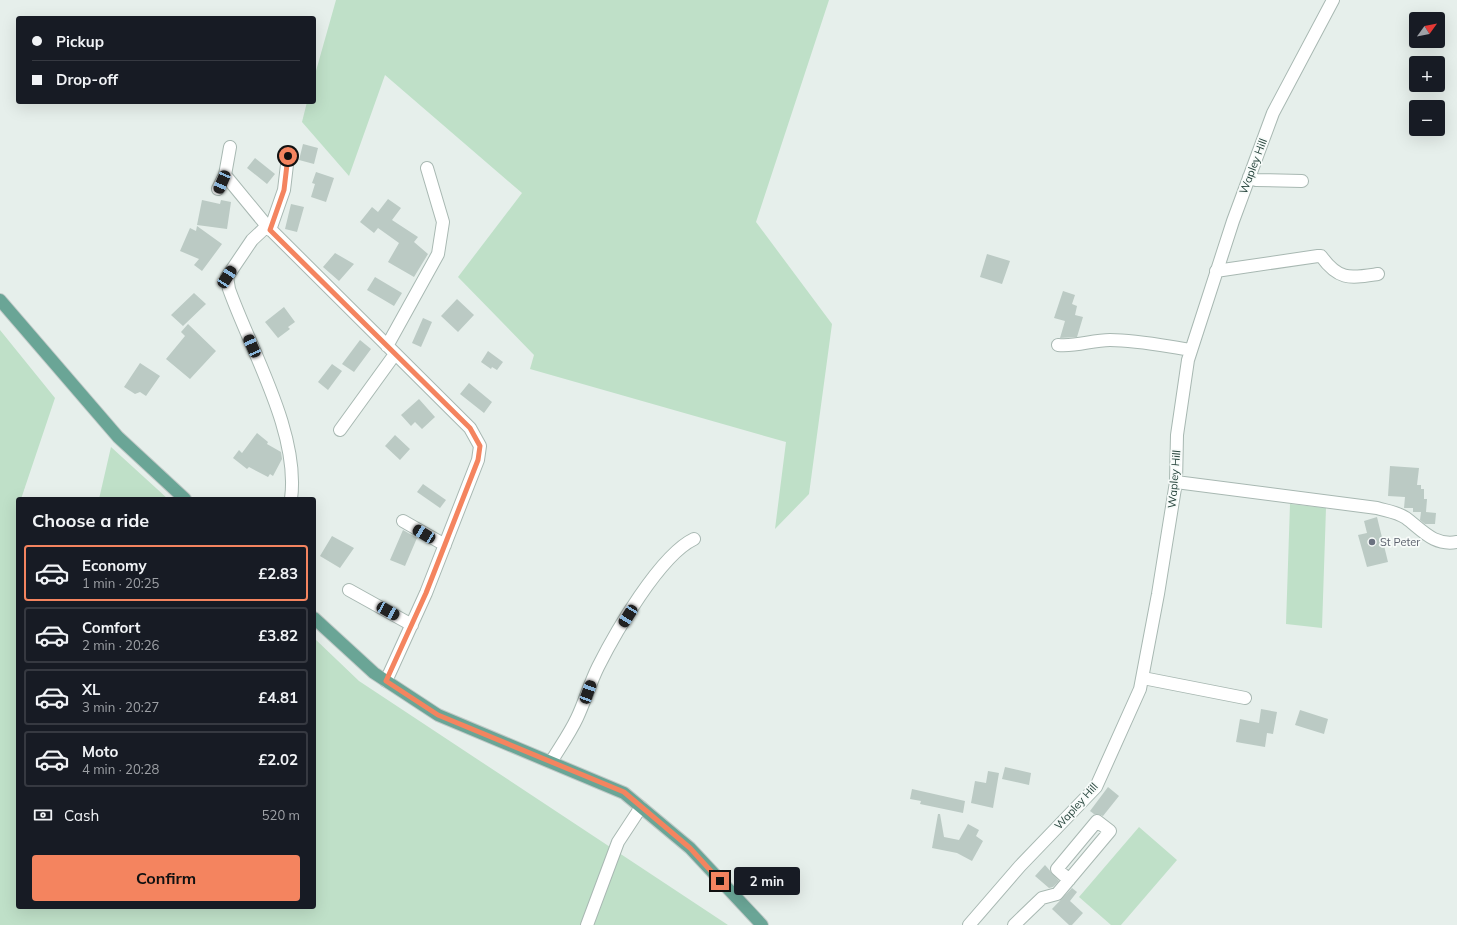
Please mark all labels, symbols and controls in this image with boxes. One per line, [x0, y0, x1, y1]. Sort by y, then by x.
north arrow [1409, 12, 1445, 48]
map controls [1409, 12, 1445, 136]
text: Pickup [56, 32, 104, 51]
button: + [1409, 56, 1445, 92]
text: Drop-off [56, 70, 118, 89]
button: − [1409, 100, 1445, 136]
street label: Wapley Hill [1236, 136, 1270, 196]
route start [279, 147, 297, 165]
car [212, 169, 232, 195]
car [215, 264, 239, 290]
car [242, 333, 262, 359]
street label: Wapley Hill [1164, 449, 1184, 509]
text: Choose a ride [32, 509, 149, 532]
car [411, 523, 437, 545]
place label: St Peter [1380, 535, 1420, 549]
marker: St Peter [1367, 537, 1377, 547]
icon: car [34, 555, 70, 591]
text: Economy [82, 556, 147, 575]
text: £2.83 [258, 564, 298, 583]
text: 1 min · 20:25 [82, 575, 159, 591]
car [375, 600, 401, 622]
car [617, 603, 639, 629]
icon: car [34, 617, 70, 653]
text: Comfort [82, 618, 140, 637]
text: £3.82 [258, 626, 298, 645]
text: 2 min · 20:26 [82, 637, 159, 653]
icon: car [34, 679, 70, 715]
car [578, 679, 598, 705]
text: XL [82, 680, 100, 699]
text: £4.81 [258, 688, 298, 707]
text: 3 min · 20:27 [82, 699, 159, 715]
icon: car [34, 741, 70, 777]
text: Moto [82, 742, 118, 761]
text: £2.02 [258, 750, 298, 769]
text: 4 min · 20:28 [82, 761, 159, 777]
street label: Wapley Hill [1051, 780, 1101, 832]
icon: cash [32, 804, 54, 826]
text: Cash [64, 806, 99, 825]
text: 520 m [262, 807, 300, 823]
button: Confirm [32, 855, 300, 901]
callout: 2 min [734, 867, 800, 895]
route end [711, 872, 729, 890]
text: 2 min [750, 873, 784, 889]

